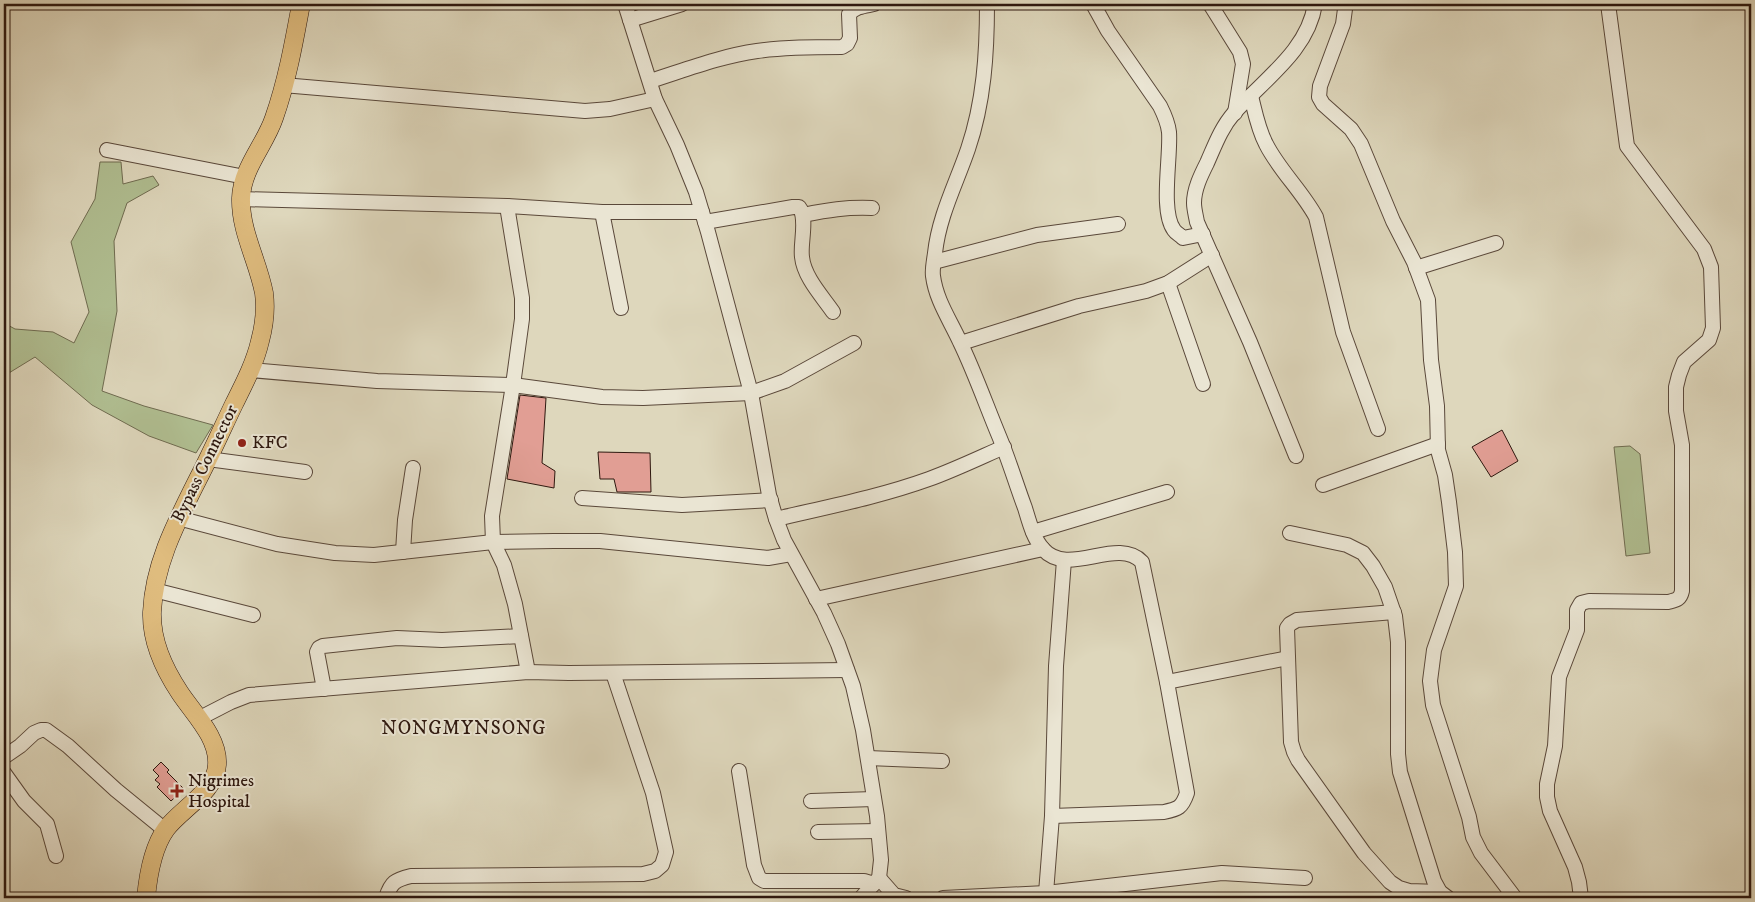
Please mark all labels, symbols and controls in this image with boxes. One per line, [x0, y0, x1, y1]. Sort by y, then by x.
street label: Bypass Connector [167, 401, 243, 526]
place label: KFC [252, 432, 288, 454]
marker: KFC [236, 437, 248, 449]
district label: NONGMYNSONG [381, 717, 547, 740]
place label: Nigrimes Hospital [188, 770, 254, 813]
marker: Nigrimes Hospital [170, 784, 184, 798]

